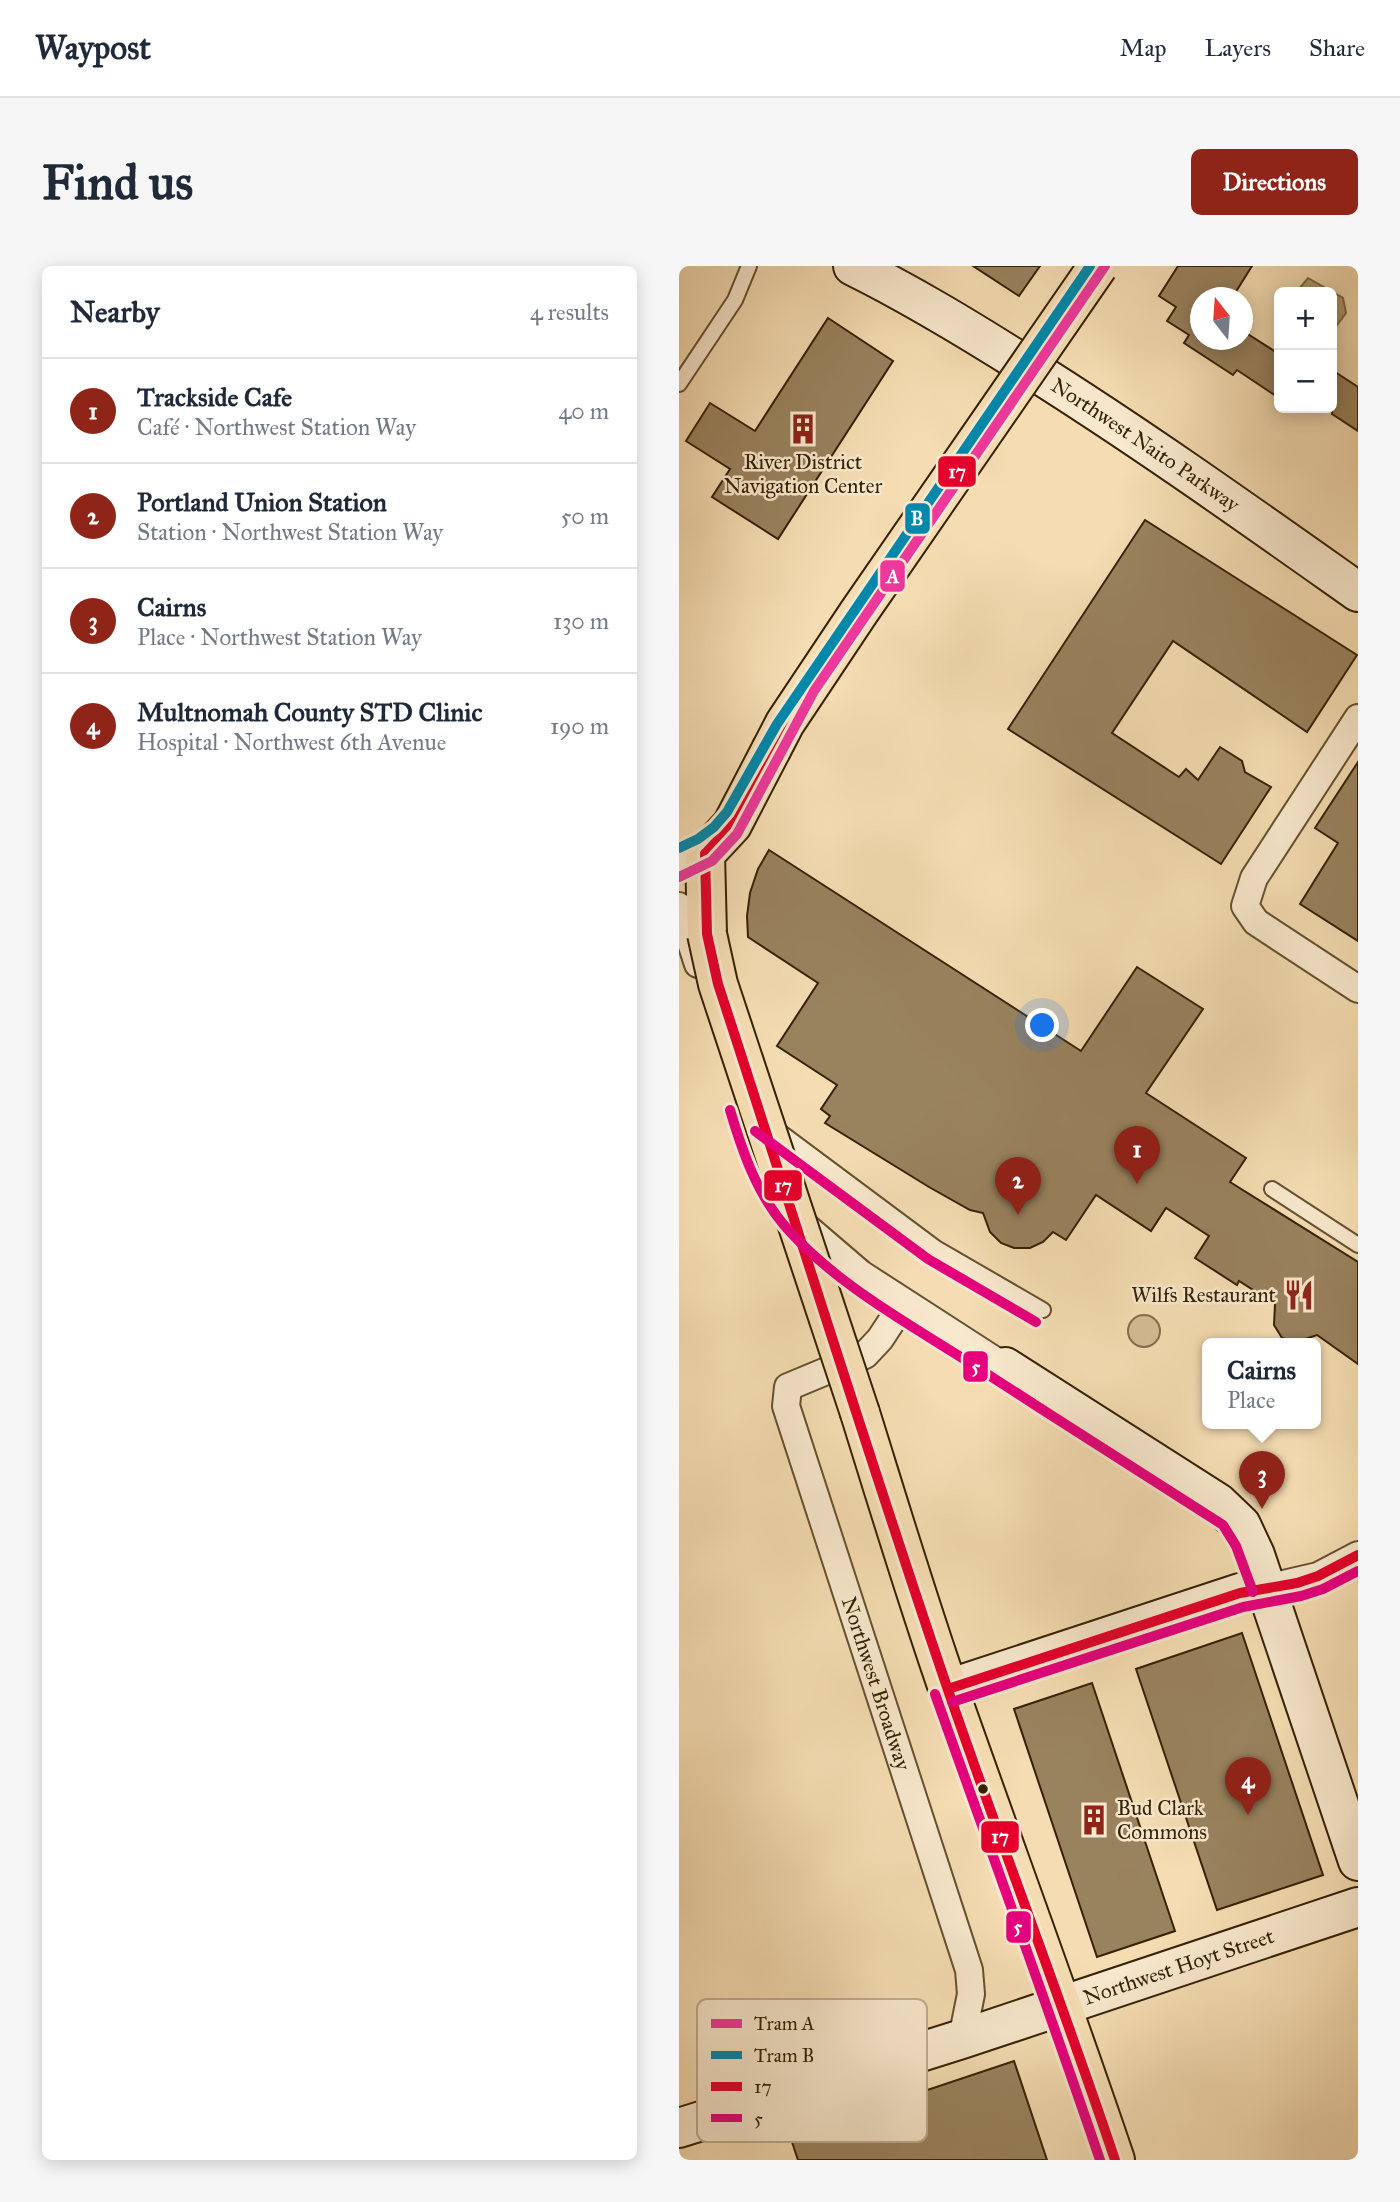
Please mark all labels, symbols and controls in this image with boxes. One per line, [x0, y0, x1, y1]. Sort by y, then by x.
text: Waypost [35, 28, 151, 68]
text: Map [1120, 33, 1167, 63]
text: Layers [1205, 33, 1271, 63]
text: Share [1309, 33, 1365, 63]
button: Directions [1191, 149, 1358, 215]
text: Find us [42, 153, 193, 212]
north arrow [1190, 287, 1253, 350]
map controls [1274, 287, 1337, 413]
button: + [1274, 287, 1337, 350]
text: Nearby [70, 294, 160, 330]
text: 4 results [530, 298, 609, 326]
button: − [1274, 350, 1337, 413]
street label: Northwest Naito Parkway [1046, 372, 1246, 518]
text: Trackside Cafe [137, 381, 292, 413]
text: 1 [88, 397, 98, 425]
text: 40 m [559, 397, 609, 425]
building icon: River District Navigation Center [786, 412, 820, 446]
text: Café · Northwest Station Way [137, 413, 416, 441]
place label: River District Navigation Center [724, 449, 882, 499]
line badge: 17 [937, 455, 977, 488]
text: 17 [948, 460, 966, 483]
text: Portland Union Station [137, 486, 387, 518]
text: 2 [87, 502, 99, 530]
text: 50 m [561, 502, 609, 530]
line badge: B [904, 502, 931, 535]
text: B [911, 507, 923, 530]
text: Station · Northwest Station Way [137, 518, 443, 546]
line badge: A [879, 559, 906, 593]
text: A [885, 565, 900, 588]
text: Cairns [137, 591, 206, 623]
text: 3 [88, 607, 98, 635]
text: 130 m [553, 607, 609, 635]
text: Place · Northwest Station Way [137, 623, 422, 651]
text: Multnomah County STD Clinic [137, 696, 482, 728]
text: 4 [87, 712, 99, 740]
text: 190 m [550, 712, 609, 740]
text: Hospital · Northwest 6th Avenue [137, 728, 446, 756]
your location [1025, 1008, 1059, 1042]
pin: 1 [1114, 1126, 1160, 1184]
pin: 2 [995, 1157, 1041, 1215]
line badge: 17 [763, 1169, 803, 1202]
text: 17 [774, 1174, 792, 1197]
restaurant icon: Wilfs Restaurant [1282, 1278, 1316, 1312]
place label: Wilfs Restaurant [1131, 1282, 1277, 1308]
popup [1202, 1338, 1321, 1429]
line badge: 5 [962, 1350, 989, 1383]
text: Cairns [1227, 1354, 1296, 1386]
text: 5 [972, 1355, 981, 1378]
text: Place [1227, 1386, 1275, 1414]
pin: 3 [1239, 1451, 1285, 1509]
street label: Northwest Broadway [836, 1594, 917, 1775]
pin: 4 [1225, 1757, 1271, 1815]
unlabelled marker [976, 1782, 990, 1796]
place label: Bud Clark Commons [1117, 1795, 1207, 1845]
building icon: Bud Clark Commons [1077, 1803, 1111, 1837]
line badge: 17 [980, 1820, 1020, 1854]
text: 17 [991, 1825, 1009, 1848]
line badge: 5 [1005, 1910, 1032, 1944]
text: 5 [1014, 1915, 1023, 1938]
street label: Northwest Hoyt Street [1080, 1923, 1278, 2011]
legend [697, 1999, 927, 2142]
text: Tram A [754, 2012, 815, 2035]
text: Tram B [754, 2044, 814, 2067]
text: 17 [754, 2075, 772, 2098]
text: 5 [754, 2107, 763, 2130]

